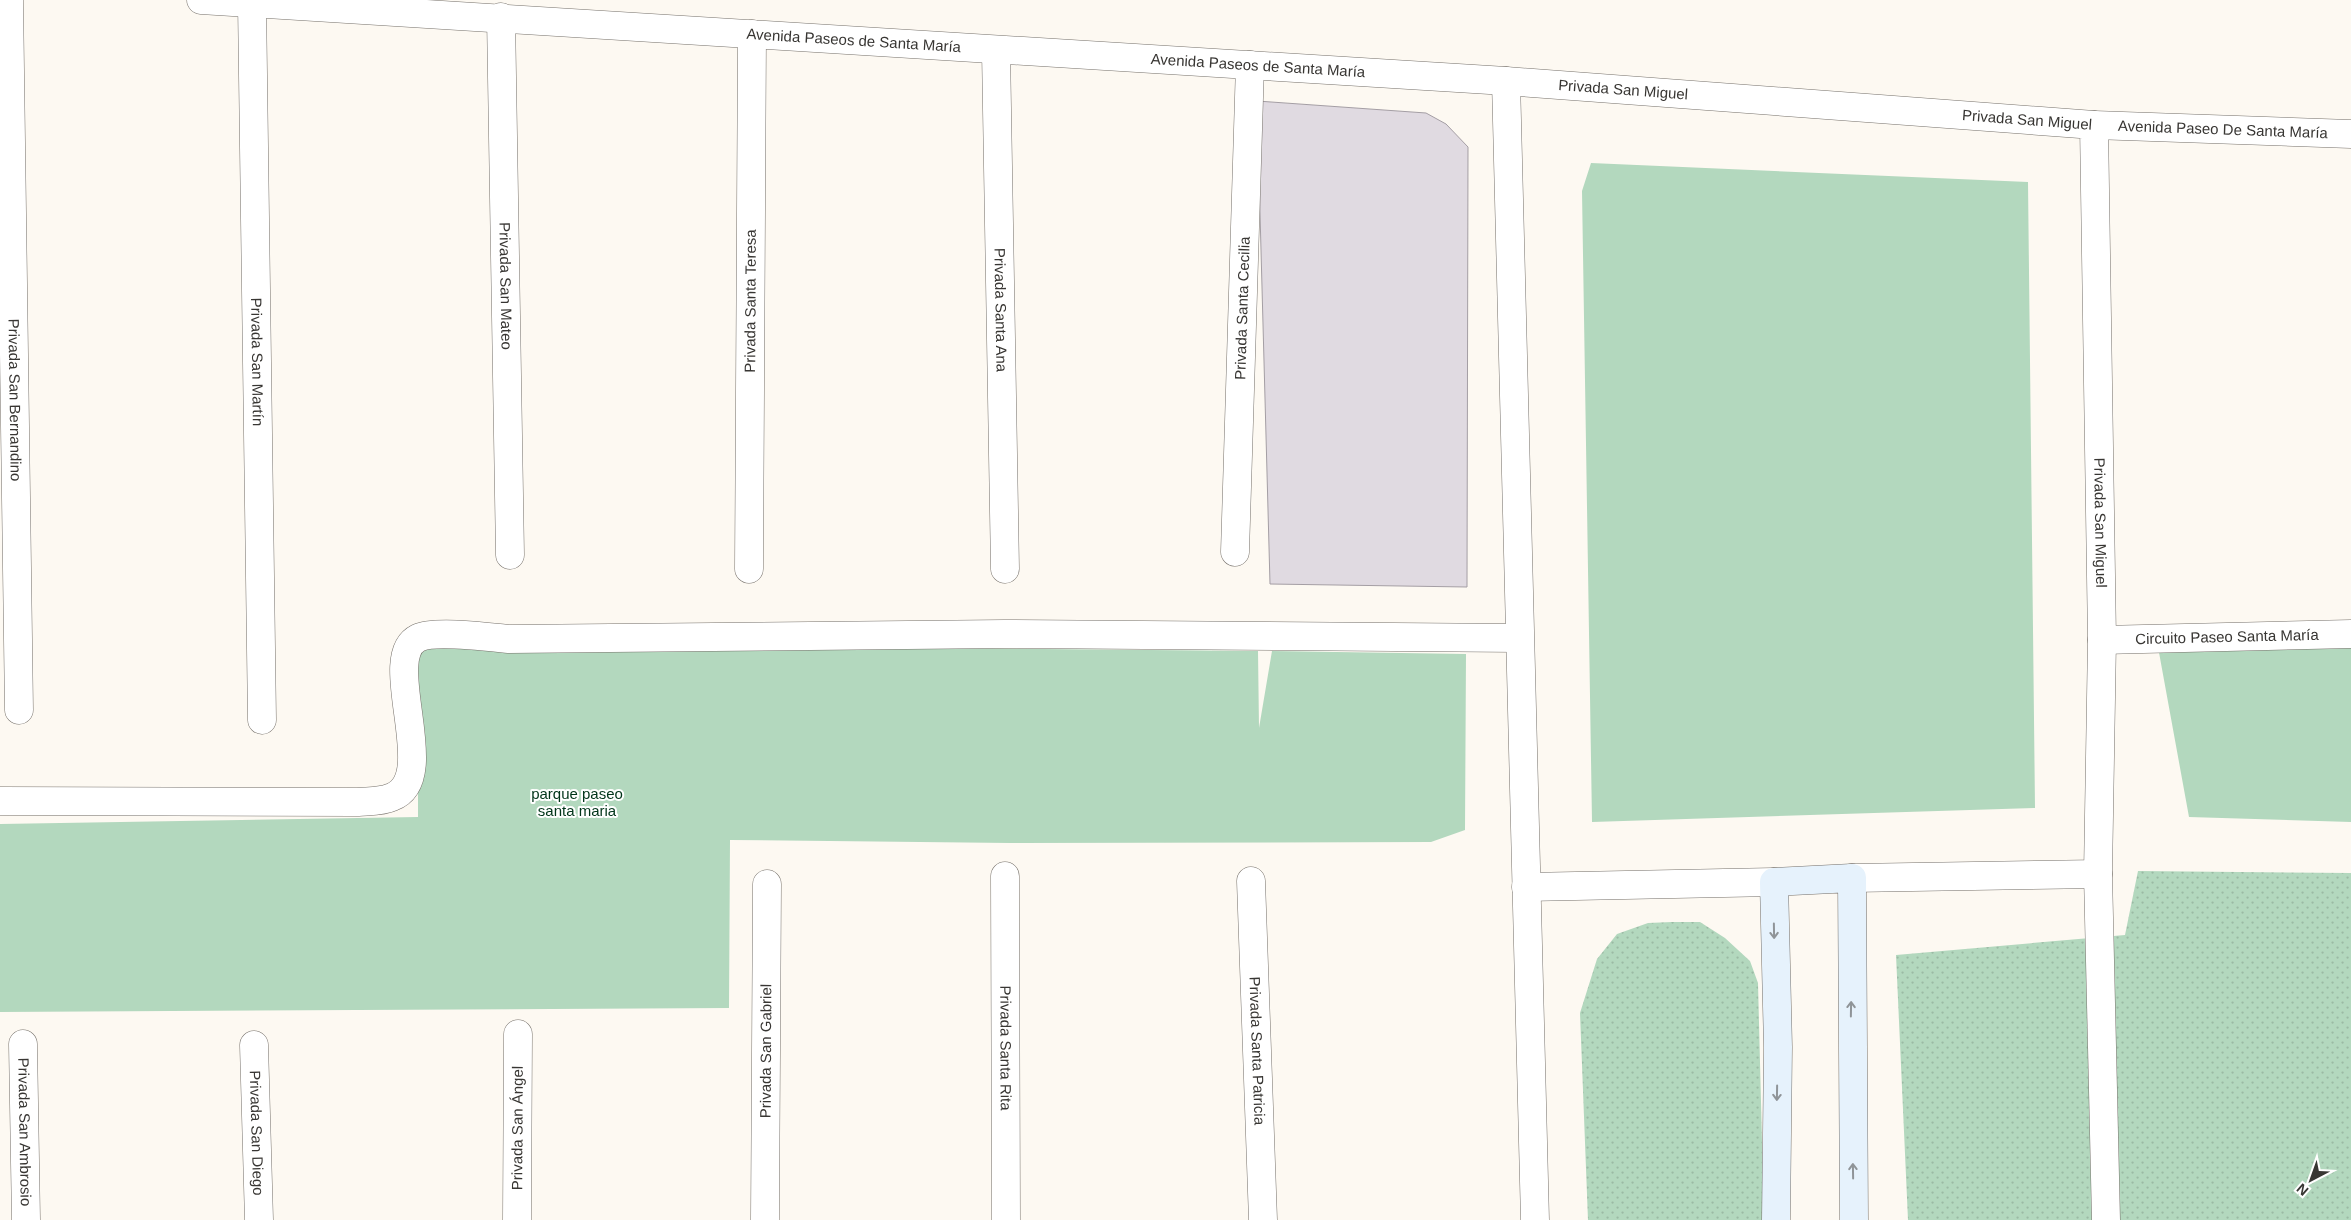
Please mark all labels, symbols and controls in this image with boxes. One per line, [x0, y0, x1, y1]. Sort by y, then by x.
street label: Avenida Paseos de Santa María [746, 25, 962, 55]
street label: Avenida Paseos de Santa María [1150, 50, 1366, 80]
street label: Privada San Miguel [1558, 76, 1689, 103]
street label: Privada San Miguel [1962, 106, 2093, 133]
street label: Avenida Paseo De Santa María [2118, 117, 2329, 141]
street label: Privada San Mateo [496, 222, 516, 350]
street label: Privada Santa Teresa [741, 229, 759, 373]
street label: Privada Santa Cecilia [1231, 235, 1253, 380]
street label: Privada Santa Ana [991, 248, 1011, 373]
street label: Privada San Martín [248, 298, 267, 426]
street label: Privada San Bernandino [5, 318, 25, 481]
street label: Privada San Miguel [2091, 458, 2110, 588]
street label: Circuito Paseo Santa María [2135, 626, 2320, 647]
park label: parque paseo santa maria [531, 785, 623, 819]
one-way arrow [1769, 922, 1779, 939]
street label: Privada Santa Patricia [1246, 976, 1269, 1126]
street label: Privada San Gabriel [757, 984, 774, 1118]
street label: Privada Santa Rita [997, 985, 1015, 1111]
one-way arrow [1847, 1001, 1856, 1017]
street label: Privada San Ambrosio [15, 1058, 35, 1206]
street label: Privada San Ángel [508, 1066, 526, 1190]
street label: Privada San Diego [247, 1070, 267, 1196]
one-way arrow [1772, 1085, 1782, 1101]
north arrow [2286, 1155, 2336, 1205]
one-way arrow [1849, 1164, 1858, 1180]
text: N [2293, 1180, 2312, 1199]

